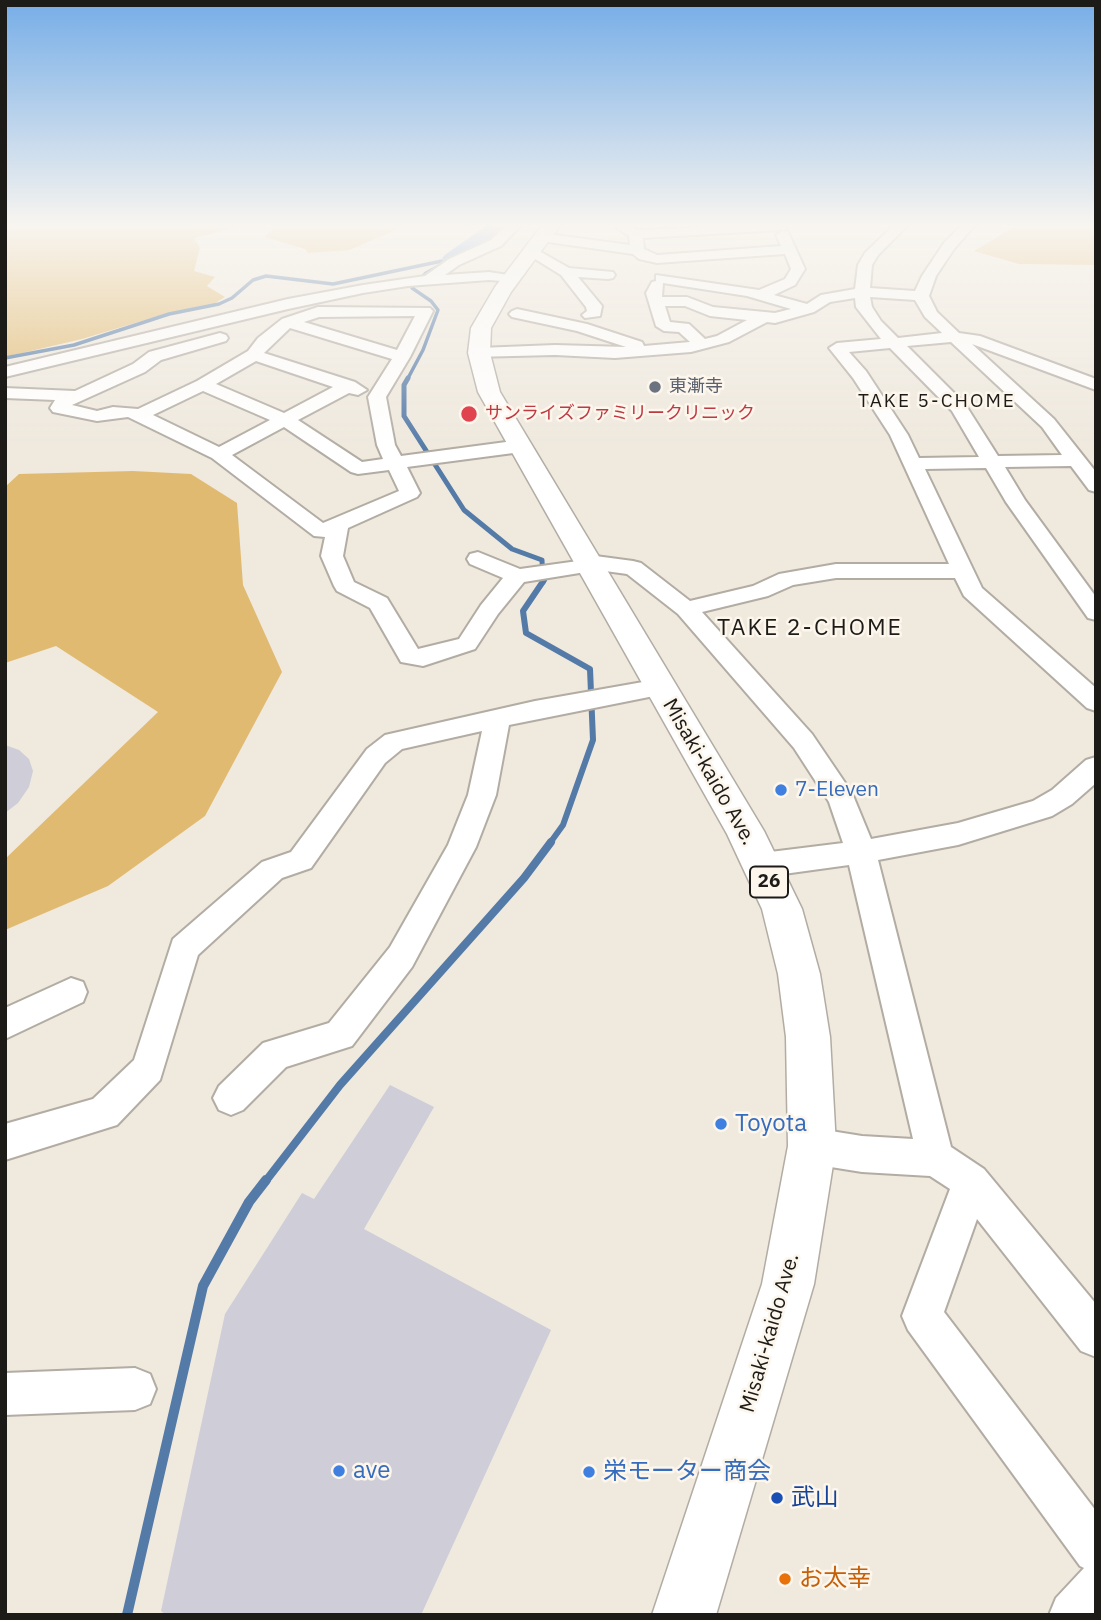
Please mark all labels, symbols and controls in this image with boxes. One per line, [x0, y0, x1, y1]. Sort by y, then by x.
place label: 東漸寺 [669, 376, 723, 398]
marker: 東漸寺 [647, 379, 663, 395]
district label: TAKE 5-CHOME [860, 391, 1014, 413]
place label: サンライズファミリークリニック [485, 403, 755, 425]
marker: サンライズファミリークリニック [459, 404, 479, 424]
district label: TAKE 2-CHOME [718, 614, 902, 642]
street label: Misaki-kaido Ave. [657, 694, 761, 850]
place label: 7-Eleven [795, 777, 879, 803]
marker: 7-Eleven [773, 782, 789, 798]
road number: 26 [750, 866, 788, 898]
place label: Toyota [735, 1110, 807, 1138]
marker: Toyota [713, 1116, 729, 1132]
street label: Misaki-kaido Ave. [735, 1250, 805, 1416]
place label: ave [353, 1457, 390, 1485]
place label: 栄モーター商会 [603, 1458, 771, 1486]
marker: ave [331, 1463, 347, 1479]
marker: 栄モーター商会 [581, 1464, 597, 1480]
place label: 武山 [791, 1484, 839, 1512]
marker: 武山 [769, 1490, 785, 1506]
place label: お太幸 [799, 1565, 871, 1593]
marker: お太幸 [777, 1571, 793, 1587]

